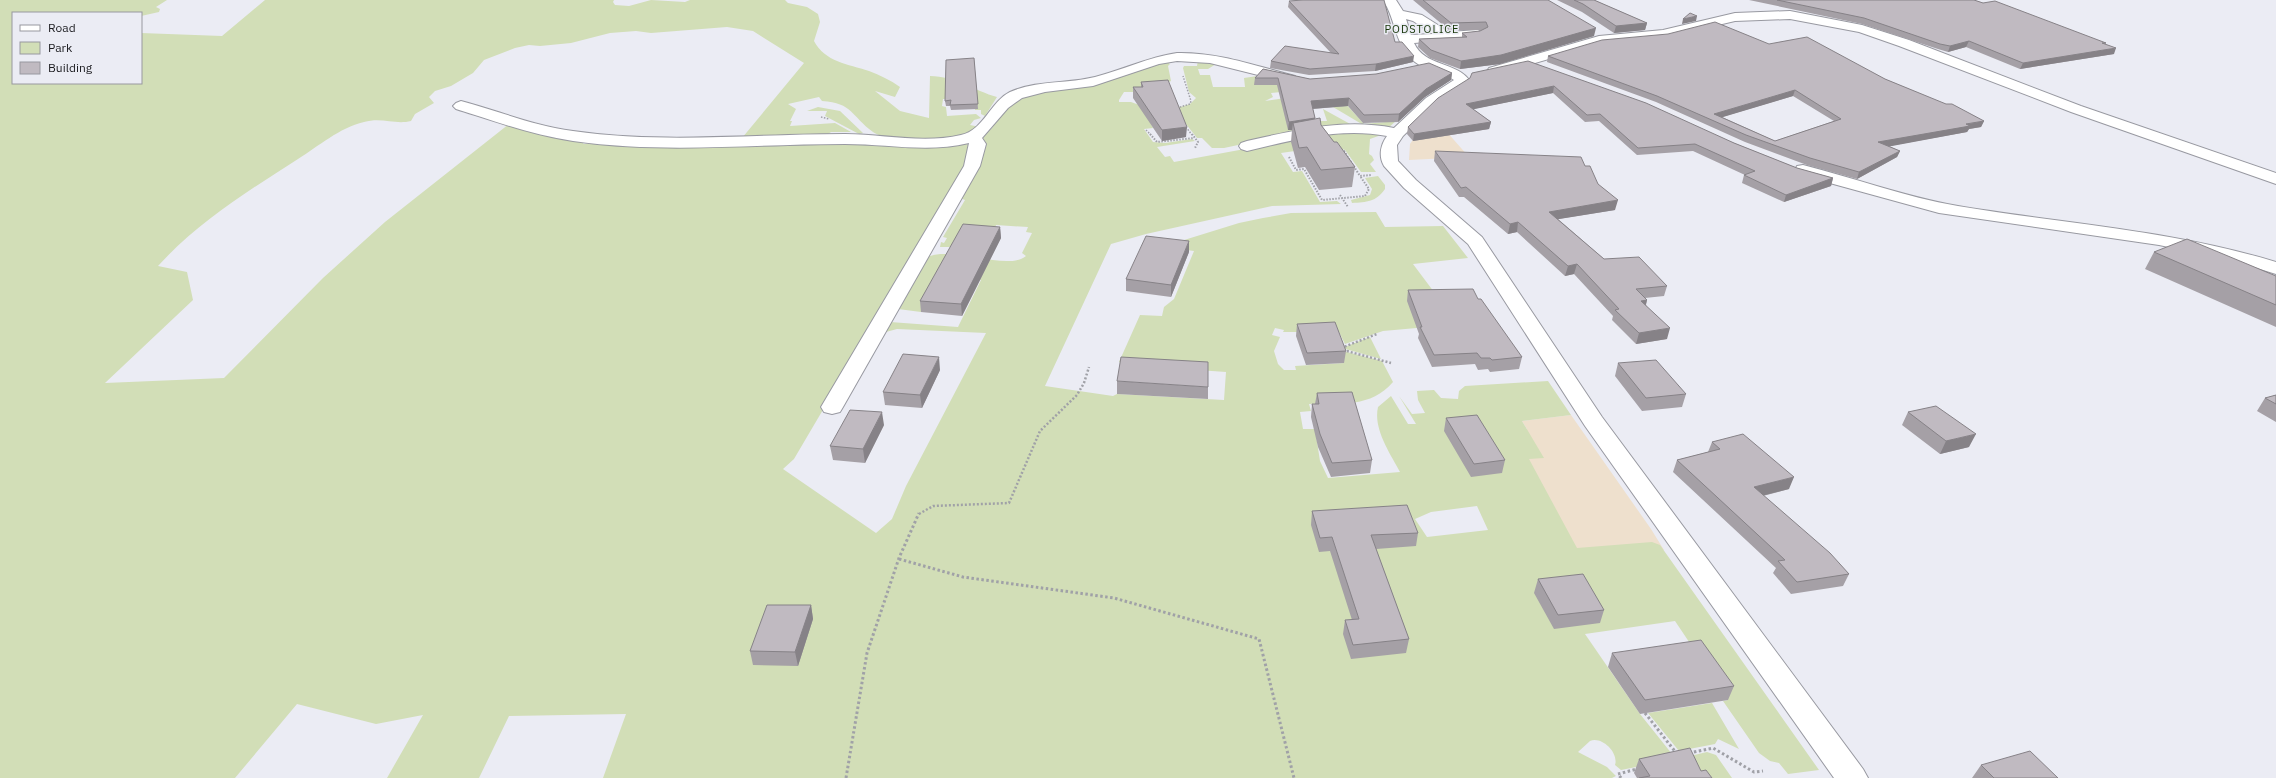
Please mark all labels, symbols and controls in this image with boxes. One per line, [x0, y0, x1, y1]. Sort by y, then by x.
legend [12, 12, 142, 84]
text: Road [48, 20, 76, 35]
district label: PODSTOLICE [1384, 22, 1460, 36]
text: Park [48, 40, 73, 55]
text: Building [48, 60, 93, 75]

